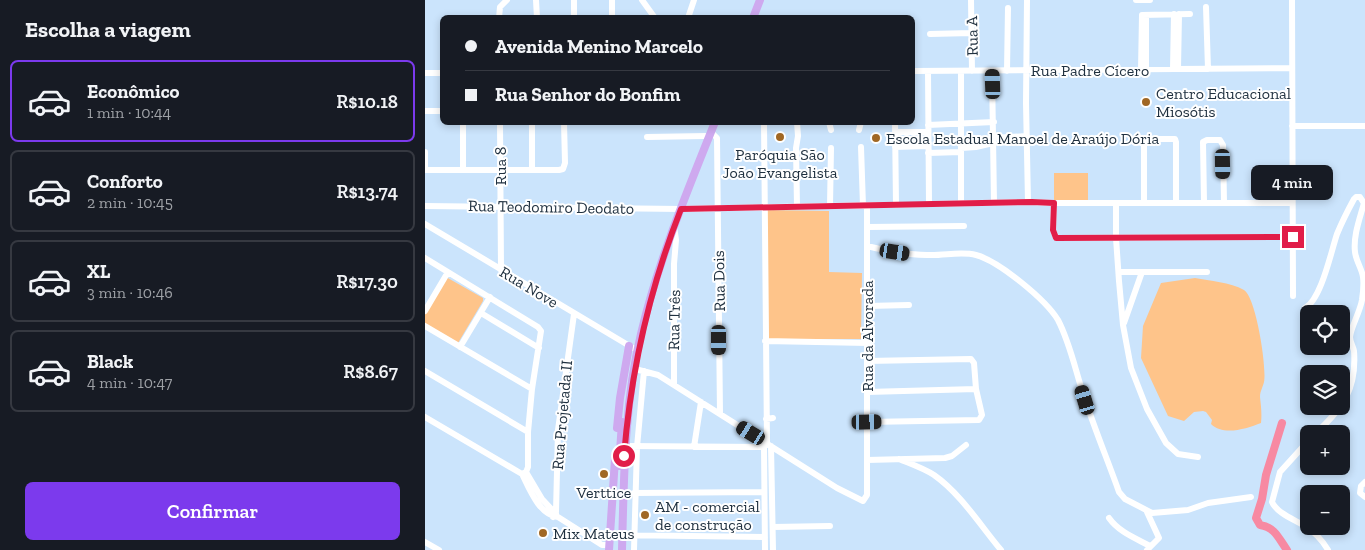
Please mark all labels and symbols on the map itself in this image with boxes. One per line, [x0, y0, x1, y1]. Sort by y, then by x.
street label: Rua A [962, 15, 982, 56]
street label: Rua Padre Cícero [1031, 61, 1149, 80]
car [984, 69, 1001, 99]
place label: Centro Educacional Miosótis [1156, 84, 1291, 121]
marker: Centro Educacional Miosótis [1140, 96, 1152, 108]
place label: Escola Estadual Manoel de Araújo Dória [886, 129, 1159, 148]
marker: Paróquia São João Evangelista [774, 131, 786, 143]
marker: Escola Estadual Manoel de Araújo Dória [870, 132, 882, 144]
place label: Paróquia São João Evangelista [723, 145, 838, 182]
street label: Rua 8 [491, 147, 510, 185]
car [1215, 149, 1230, 179]
callout: 4 min [1252, 164, 1334, 200]
street label: Rua Teodomiro Deodato [468, 196, 634, 218]
route end [1282, 226, 1304, 248]
car [879, 242, 910, 262]
street label: Rua Dois [709, 250, 729, 312]
street label: Rua Nove [496, 262, 562, 312]
street label: Rua da Alvorada [858, 280, 877, 392]
street label: Rua Três [664, 289, 684, 351]
car [711, 325, 726, 355]
street label: Rua Projetada II [548, 359, 576, 471]
car [1073, 383, 1096, 417]
car [851, 414, 882, 430]
car [734, 419, 767, 447]
route start [613, 445, 635, 467]
marker: Verttice [598, 468, 610, 480]
place label: Verttice [576, 483, 631, 502]
place label: AM - comercial de construção [655, 497, 760, 534]
marker: AM - comercial de construção [639, 509, 651, 521]
place label: Mix Mateus [553, 524, 635, 543]
marker: Mix Mateus [537, 527, 549, 539]

